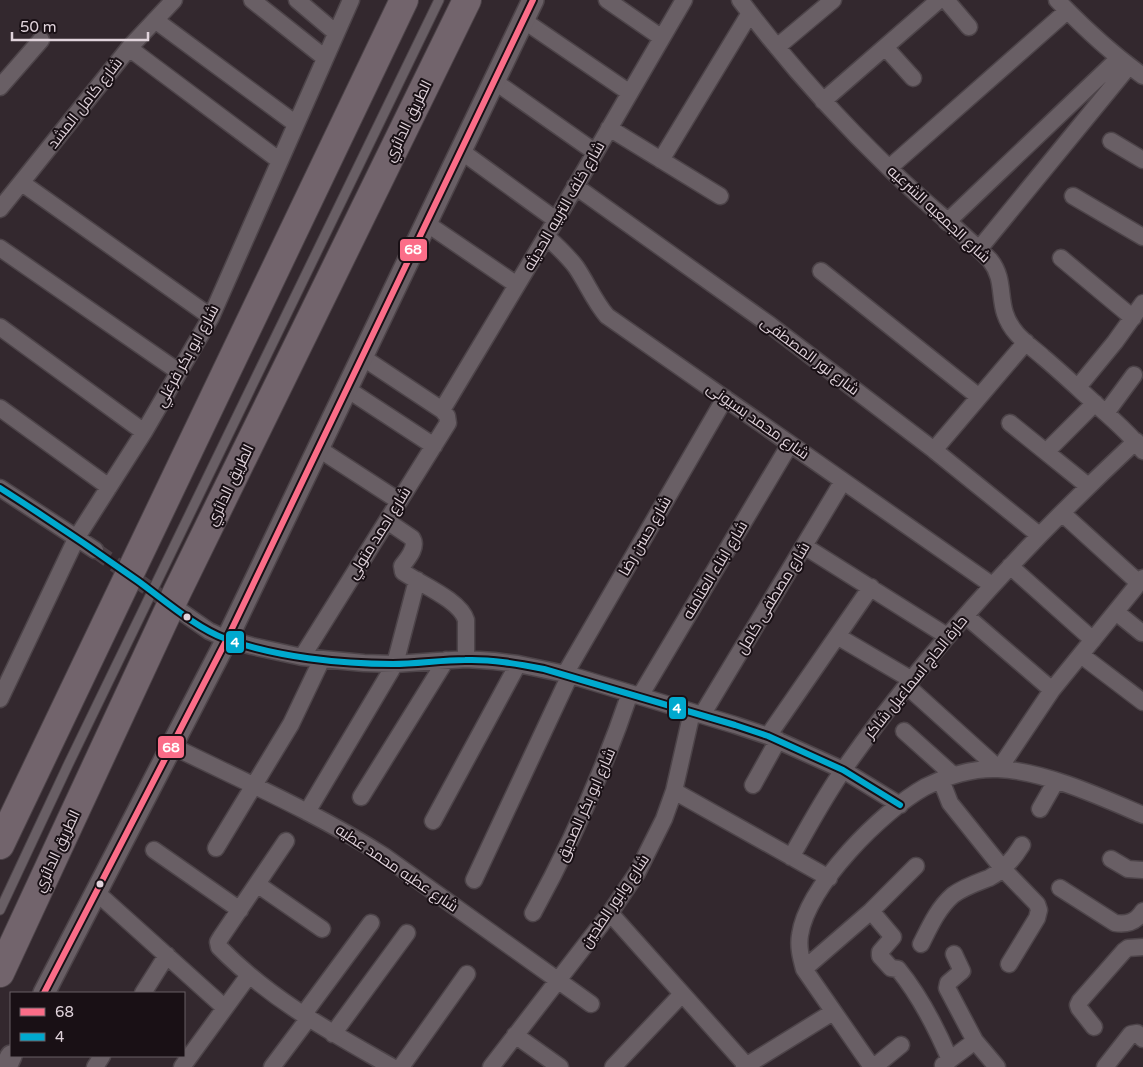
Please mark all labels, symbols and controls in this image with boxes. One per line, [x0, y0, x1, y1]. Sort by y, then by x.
scale bar [12, 10, 149, 42]
text: 50 m [20, 18, 57, 36]
street label: شارع كامل المشد [44, 54, 128, 153]
street label: الطريق الدائري [380, 77, 438, 166]
street label: شارع خلف التربيه الحديثه [520, 138, 610, 275]
street label: شارع الجمعيه الشرعيه [882, 162, 994, 268]
line badge: 68 [399, 238, 428, 262]
text: 68 [404, 241, 422, 258]
street label: شارع ابو بكر فرغلي [151, 302, 225, 412]
street label: شارع نور المصطفى [756, 313, 863, 400]
street label: شارع محمد بسيونى [702, 379, 813, 465]
street label: الطريق الدائري [202, 441, 260, 530]
street label: شارع احمد متولي [343, 484, 417, 584]
street label: شارع حسن رضا [615, 493, 677, 580]
street label: شارع ابناء العتامنه [679, 518, 753, 623]
street label: شارع مصطفى كامل [733, 539, 815, 658]
unlabelled marker [182, 612, 192, 622]
street label: حارة الحاج اسماعيل شاكر [860, 612, 973, 744]
line badge: 4 [225, 630, 245, 654]
text: 4 [231, 634, 240, 651]
line badge: 4 [668, 696, 687, 720]
text: 4 [673, 700, 682, 717]
line badge: 68 [157, 735, 185, 759]
text: 68 [162, 739, 180, 756]
street label: شارع ابو بكر الصديق [553, 745, 621, 865]
street label: الطريق الدائري [30, 807, 87, 896]
street label: شارع عطيه محمد عطيه [331, 820, 462, 917]
street label: شارع وابور الطحين [577, 851, 655, 952]
unlabelled marker [95, 879, 105, 889]
legend [10, 992, 185, 1057]
text: 68 [55, 1003, 74, 1021]
text: 4 [55, 1028, 64, 1046]

